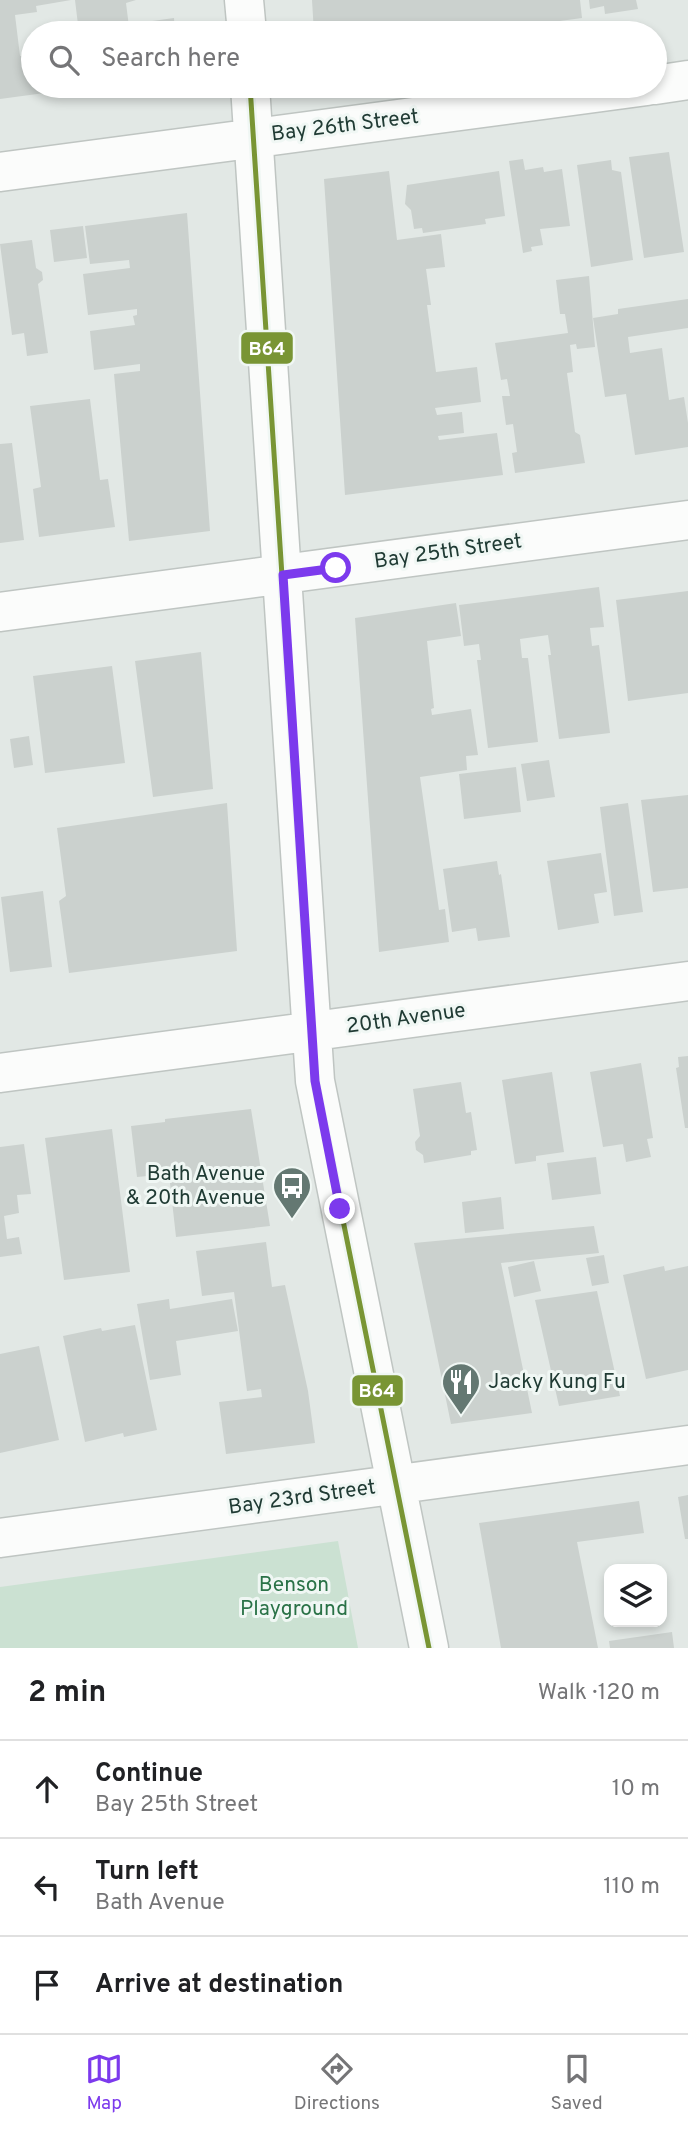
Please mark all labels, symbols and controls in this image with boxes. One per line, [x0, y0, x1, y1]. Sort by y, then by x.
search box [21, 21, 667, 98]
icon: search [45, 41, 83, 79]
text: Search here [101, 43, 240, 76]
street label: Bay 26th Street [270, 104, 420, 148]
line badge: B64 [240, 331, 294, 365]
text: B64 [249, 338, 286, 362]
street label: Bay 25th Street [372, 528, 524, 576]
route start [320, 552, 351, 583]
street label: 20th Avenue [345, 997, 467, 1041]
place label: Bath Avenue & 20th Avenue [126, 1161, 265, 1212]
bus stop icon: Bath Avenue & 20th Avenue [271, 1165, 313, 1220]
route end [324, 1193, 355, 1224]
restaurant icon: Jacky Kung Fu [440, 1361, 482, 1416]
place label: Jacky Kung Fu [488, 1369, 626, 1396]
line badge: B64 [351, 1374, 404, 1407]
text: B64 [359, 1380, 396, 1404]
street label: Bay 23rd Street [226, 1474, 378, 1522]
map controls [604, 1564, 667, 1627]
button: layers [604, 1564, 667, 1627]
park label: Benson Playground [240, 1572, 348, 1623]
text: 2 min [28, 1675, 106, 1712]
text: Walk · 120 m [538, 1679, 660, 1708]
text: Continue [95, 1758, 203, 1791]
icon: ahead [28, 1770, 66, 1808]
text: 10 m [612, 1775, 660, 1804]
text: Bay 25th Street [95, 1791, 258, 1820]
text: Turn left [95, 1856, 199, 1889]
icon: left [28, 1868, 66, 1906]
text: 110 m [603, 1873, 660, 1902]
text: Bath Avenue [95, 1889, 225, 1918]
icon: arrive [28, 1966, 66, 2004]
text: Arrive at destination [95, 1969, 343, 2002]
tab: Map [85, 2050, 123, 2116]
tab: Directions [294, 2050, 380, 2116]
tab: Saved [551, 2050, 603, 2116]

